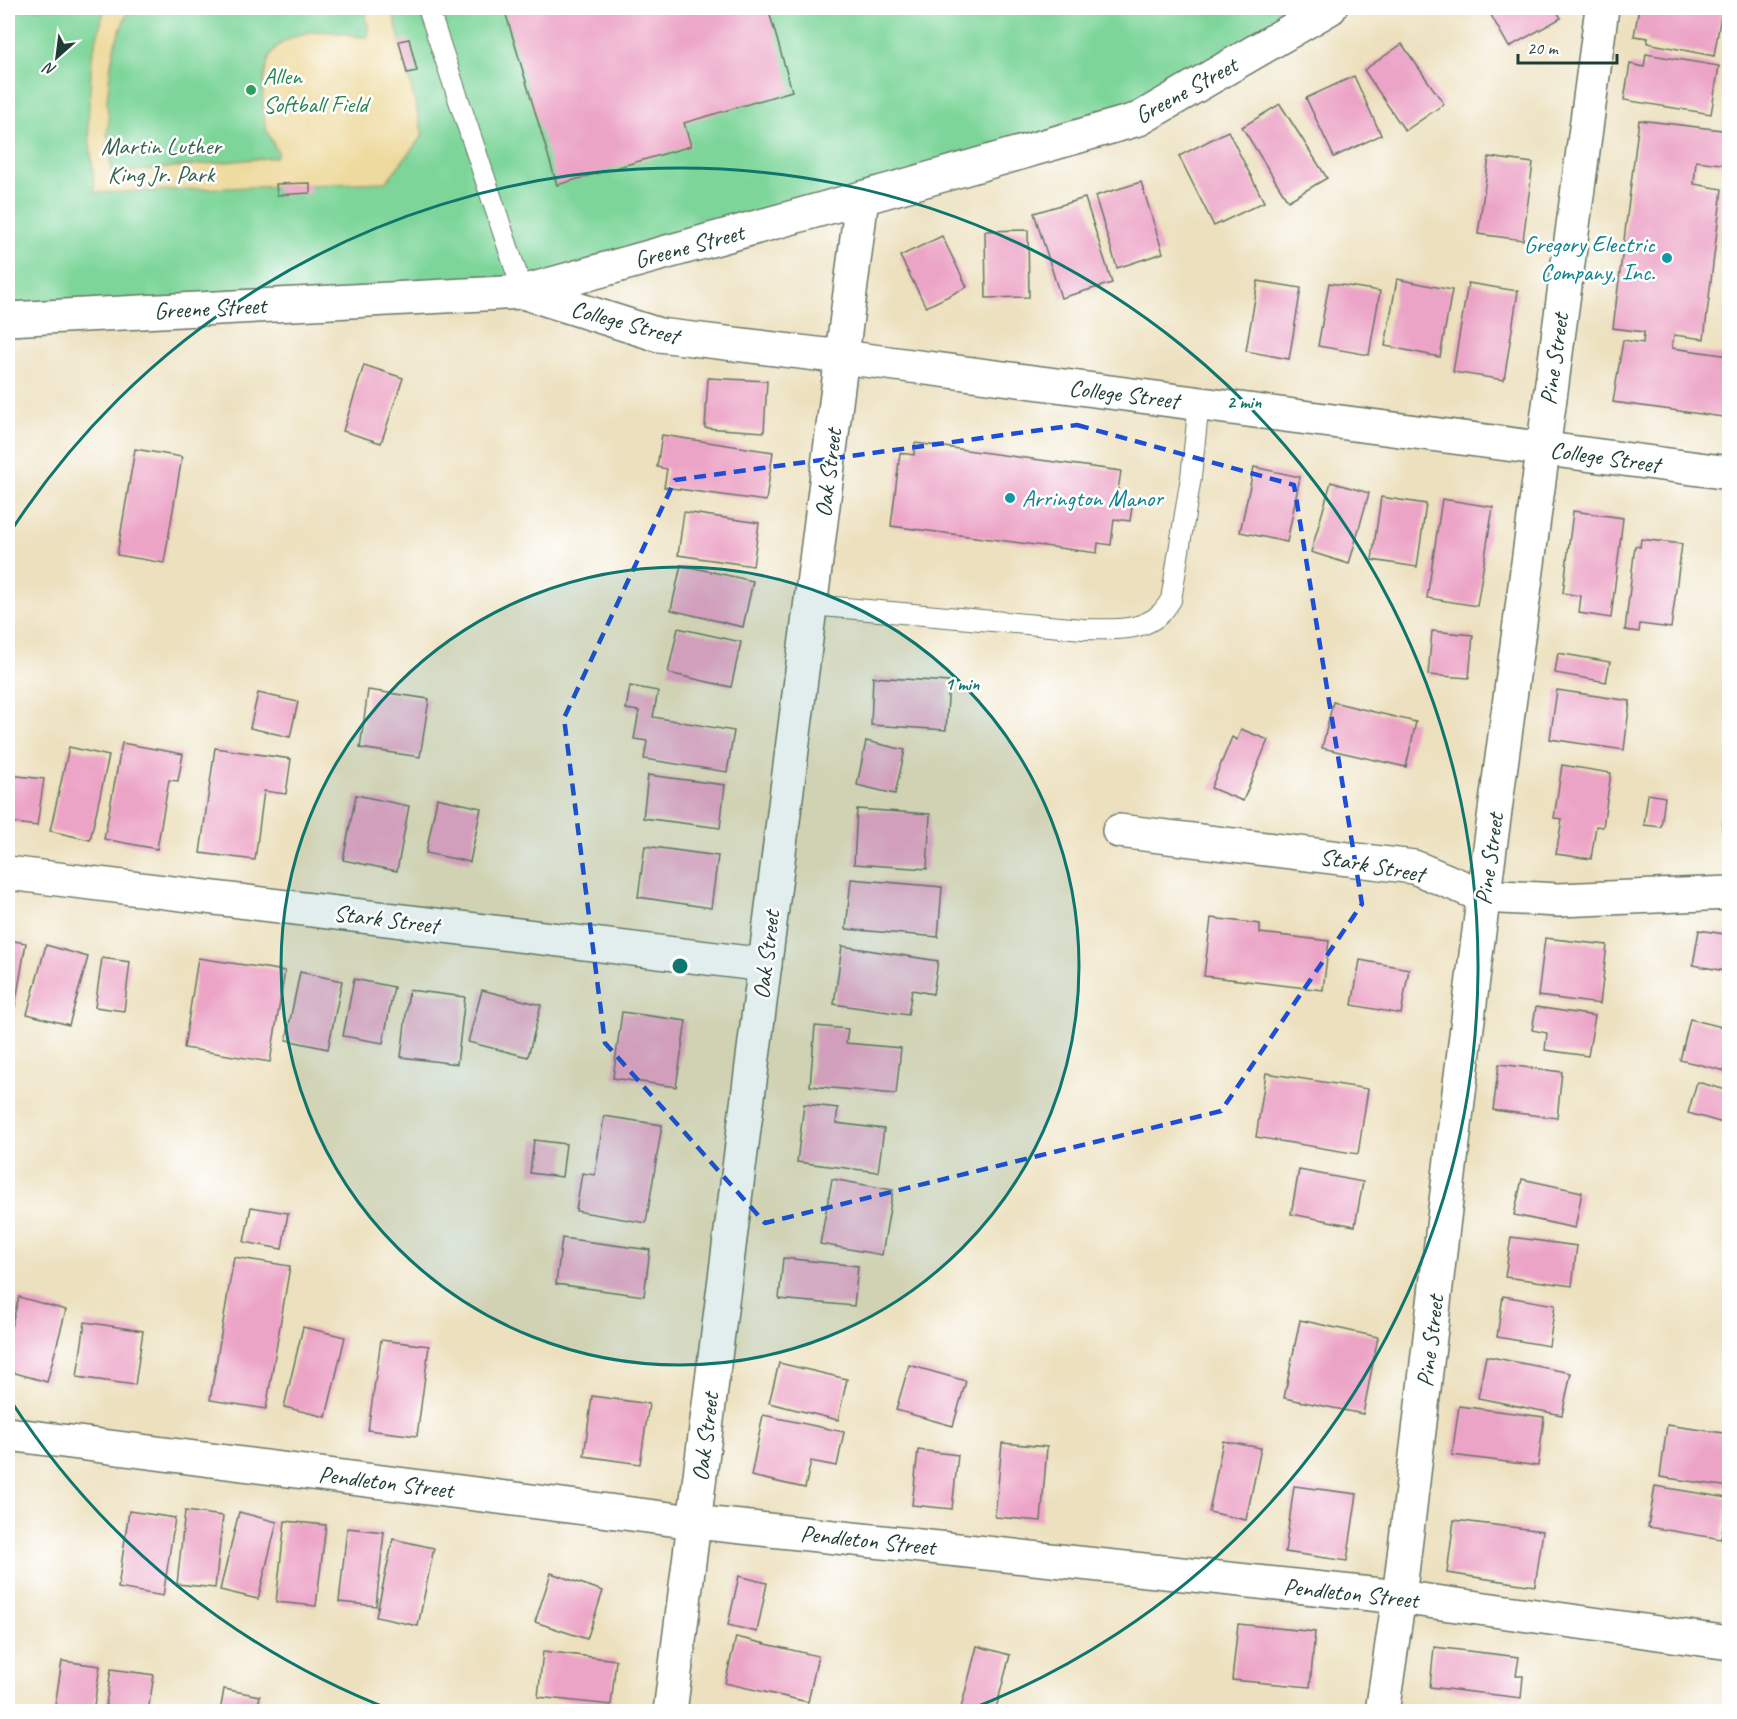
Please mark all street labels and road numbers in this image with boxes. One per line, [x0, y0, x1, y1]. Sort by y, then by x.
street label: Greene Street [1130, 49, 1244, 130]
street label: Greene Street [631, 216, 749, 275]
street label: Greene Street [153, 290, 269, 326]
street label: College Street [568, 293, 685, 352]
street label: Pine Street [1533, 309, 1576, 407]
street label: College Street [1068, 372, 1184, 416]
street label: Oak Street [808, 425, 849, 519]
street label: College Street [1548, 434, 1665, 480]
street label: Pine Street [1468, 809, 1511, 907]
street label: Stark Street [1317, 841, 1430, 889]
street label: Stark Street [332, 898, 443, 941]
street label: Oak Street [746, 907, 787, 1001]
street label: Pine Street [1410, 1291, 1451, 1389]
street label: Oak Street [685, 1389, 726, 1483]
street label: Pendleton Street [317, 1459, 457, 1505]
street label: Pendleton Street [799, 1518, 939, 1562]
street label: Pendleton Street [1282, 1571, 1422, 1615]

